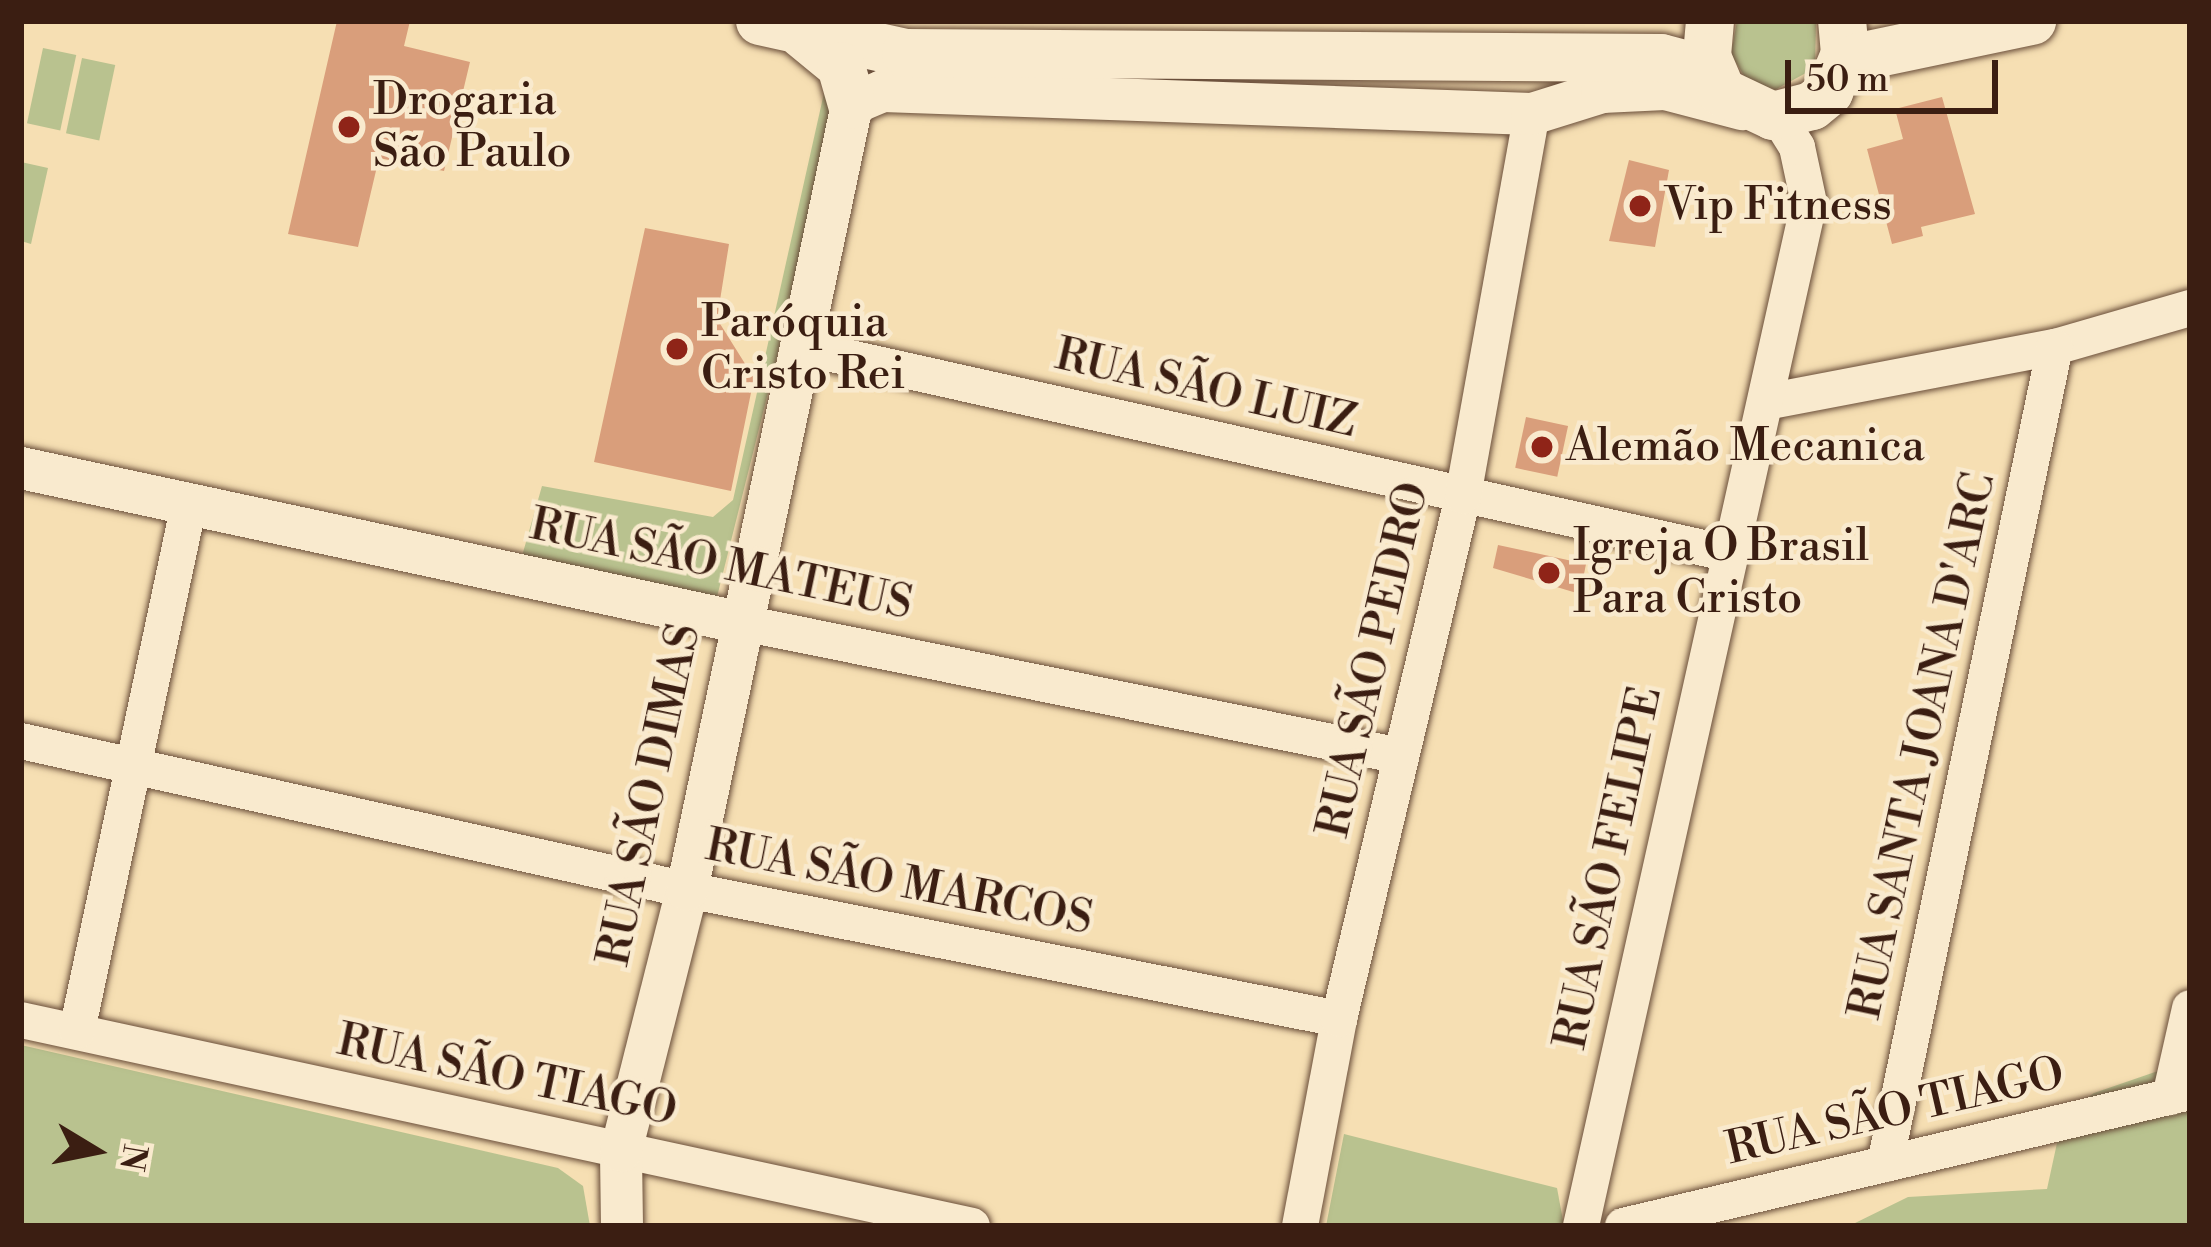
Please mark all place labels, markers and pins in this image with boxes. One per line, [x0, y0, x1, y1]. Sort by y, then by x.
place label: Drogaria São Paulo [373, 74, 572, 180]
marker: Drogaria São Paulo [336, 114, 362, 140]
place label: Vip Fitness [1664, 179, 1892, 233]
marker: Vip Fitness [1627, 193, 1653, 219]
place label: Paróquia Cristo Rei [701, 296, 905, 402]
marker: Paróquia Cristo Rei [664, 336, 690, 362]
place label: Alemão Mecanica [1566, 420, 1925, 474]
marker: Alemão Mecanica [1529, 434, 1555, 460]
place label: Igreja O Brasil Para Cristo [1573, 520, 1869, 626]
marker: Igreja O Brasil Para Cristo [1536, 560, 1562, 586]

